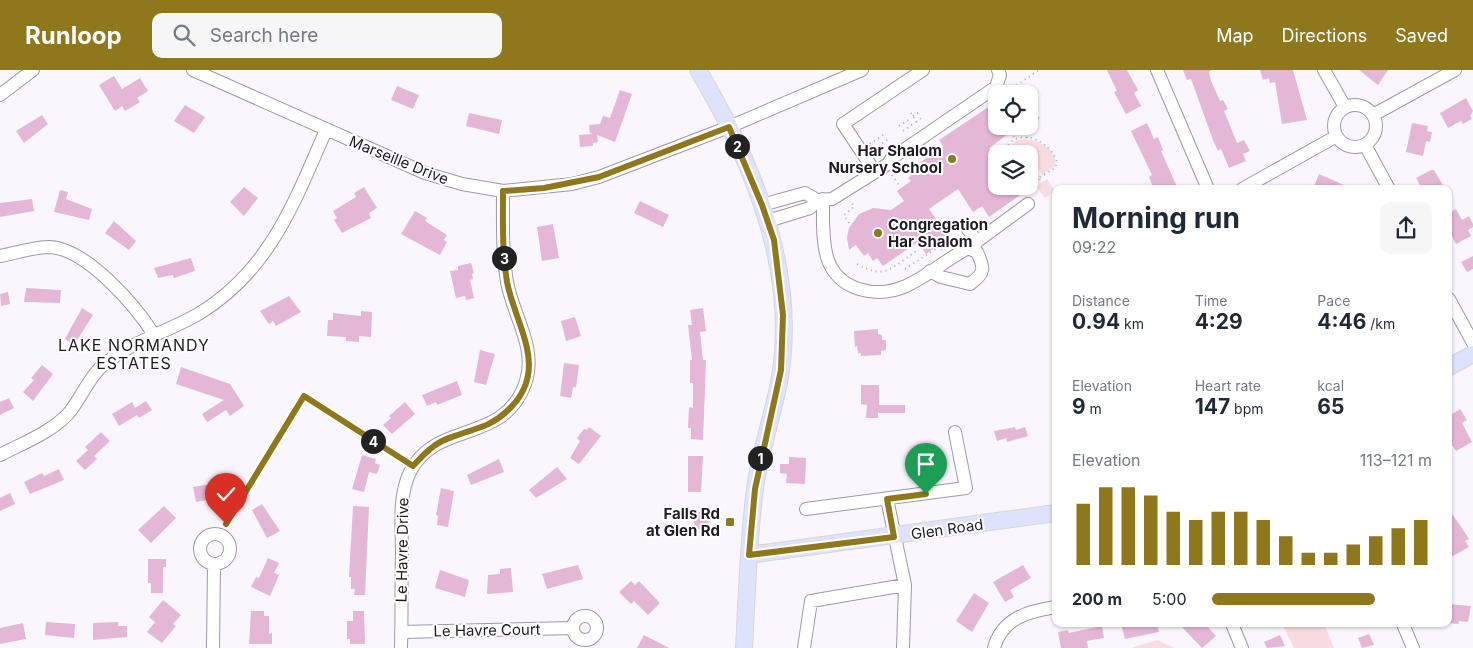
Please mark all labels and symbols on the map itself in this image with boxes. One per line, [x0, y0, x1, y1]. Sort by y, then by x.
street label: Marseille Drive [347, 131, 451, 189]
pin: 2 [724, 134, 750, 158]
place label: Har Shalom Nursery School [828, 141, 942, 177]
marker: Har Shalom Nursery School [946, 153, 958, 165]
place label: Congregation Har Shalom [888, 215, 988, 251]
marker: Congregation Har Shalom [872, 227, 884, 239]
pin: 3 [492, 246, 516, 270]
district label: LAKE NORMANDY ESTATES [58, 335, 210, 373]
pin: 4 [360, 428, 386, 454]
pin [905, 443, 947, 494]
pin: 1 [748, 446, 772, 470]
pin [205, 473, 247, 524]
street label: Le Havre Drive [392, 497, 412, 603]
place label: Falls Rd at Glen Rd [646, 504, 720, 540]
street label: Glen Road [910, 515, 984, 543]
marker: Falls Rd at Glen Rd [724, 516, 736, 528]
street label: Le Havre Court [433, 620, 541, 640]

